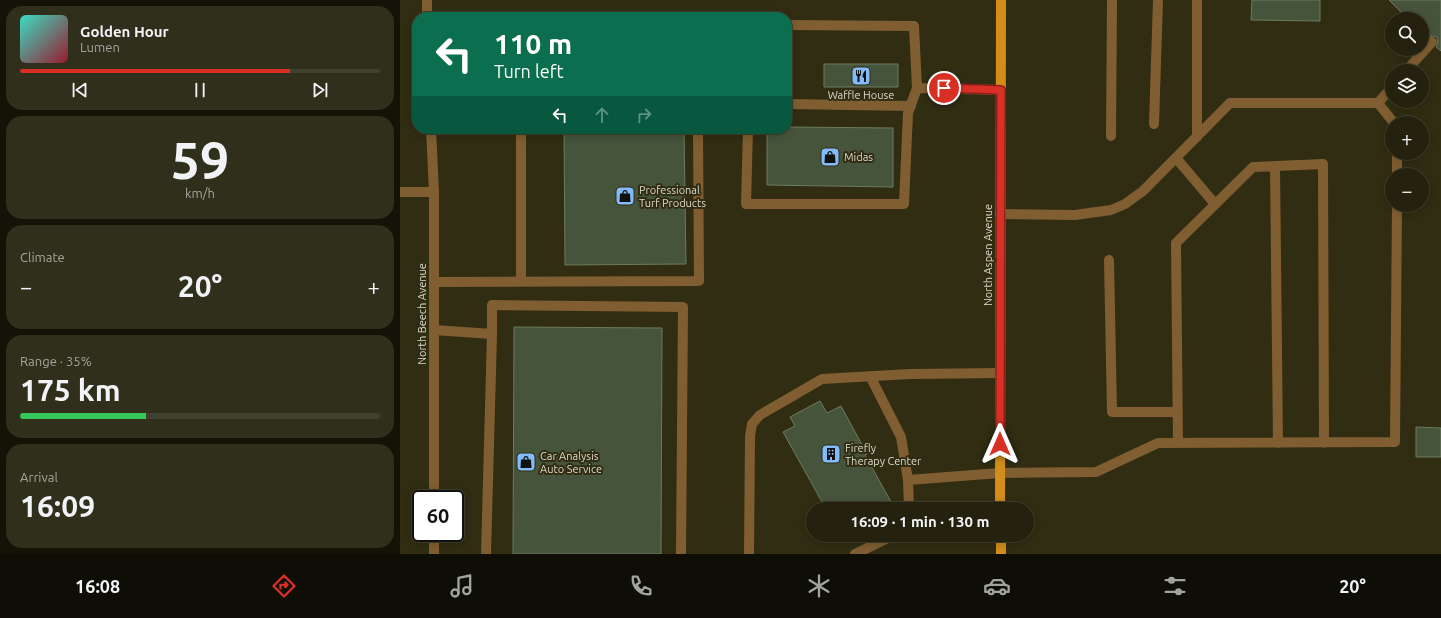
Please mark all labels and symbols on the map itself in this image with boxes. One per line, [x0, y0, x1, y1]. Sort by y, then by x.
restaurant icon: Waffle House [850, 65, 872, 87]
pin [927, 71, 961, 105]
place label: Waffle House [828, 89, 894, 101]
shop icon: Midas [819, 146, 841, 168]
place label: Midas [844, 151, 873, 163]
place label: Professional Turf Products [639, 184, 706, 209]
shop icon: Professional Turf Products [614, 185, 636, 207]
street label: North Aspen Avenue [982, 204, 994, 306]
street label: North Beech Avenue [416, 263, 428, 365]
position arrow [979, 423, 1021, 465]
place label: Firefly Therapy Center [845, 442, 922, 467]
building icon: Firefly Therapy Center [820, 443, 842, 465]
place label: Car Analysis Auto Service [540, 450, 602, 475]
shop icon: Car Analysis Auto Service [515, 451, 537, 473]
speed limit sign: 60 [412, 490, 464, 542]

